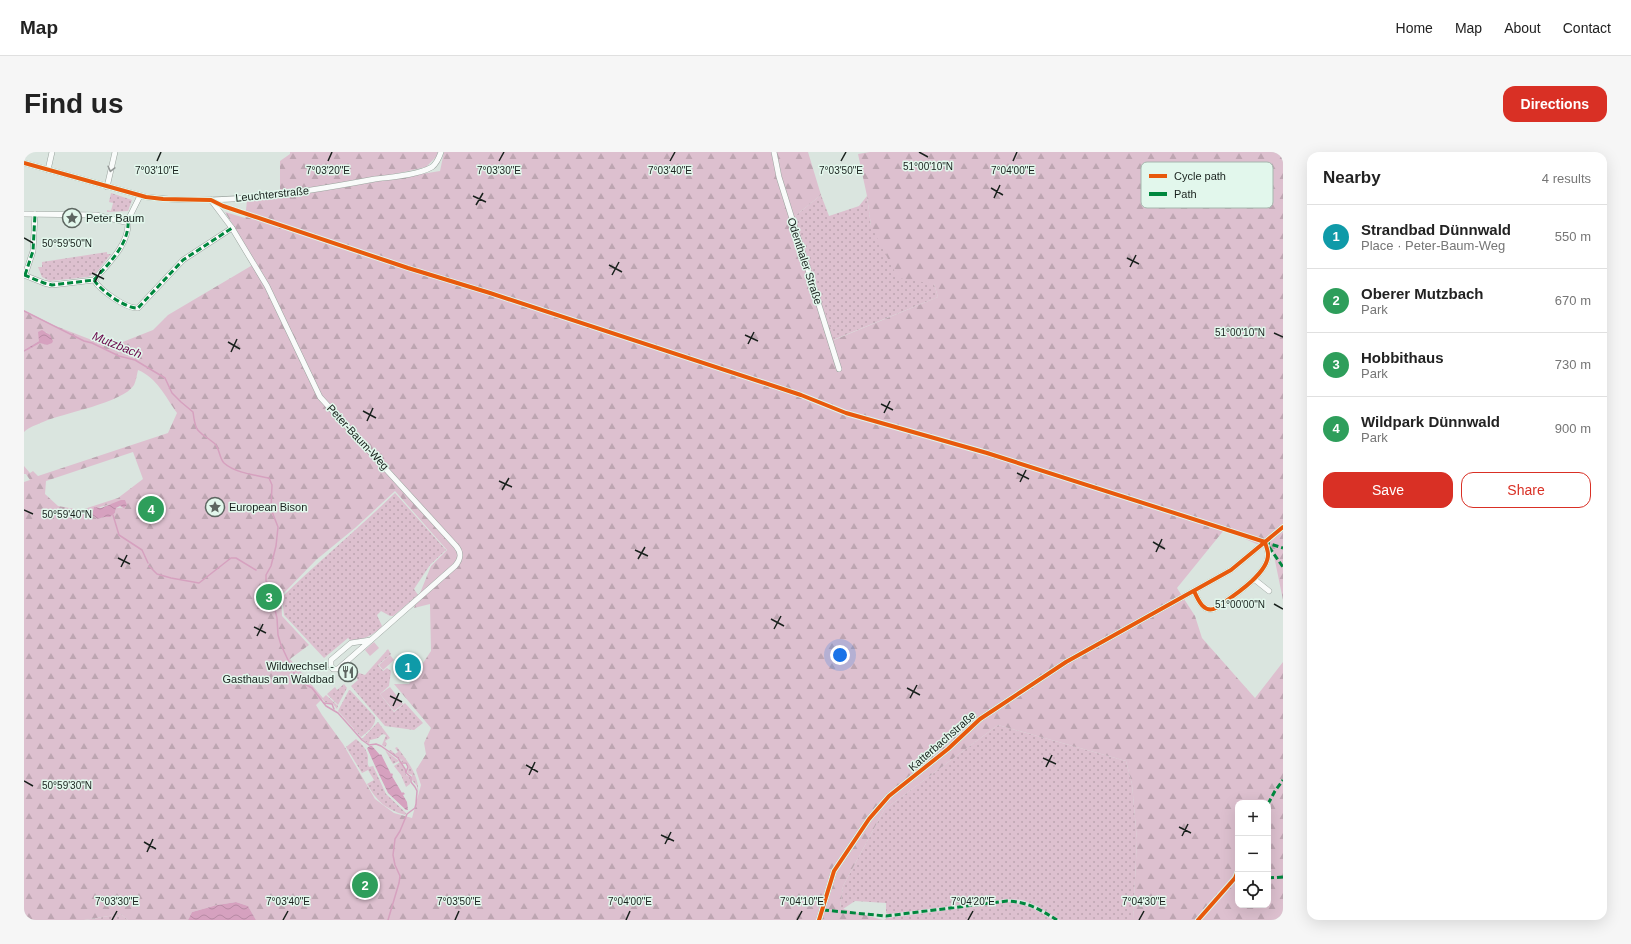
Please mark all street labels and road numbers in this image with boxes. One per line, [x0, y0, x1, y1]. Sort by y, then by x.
street label: Leuchterstraße [235, 184, 309, 204]
street label: Odenthaler Straße [785, 216, 825, 306]
street label: Peter-Baum-Weg [325, 402, 391, 472]
street label: Katterbachstraße [906, 709, 978, 773]

